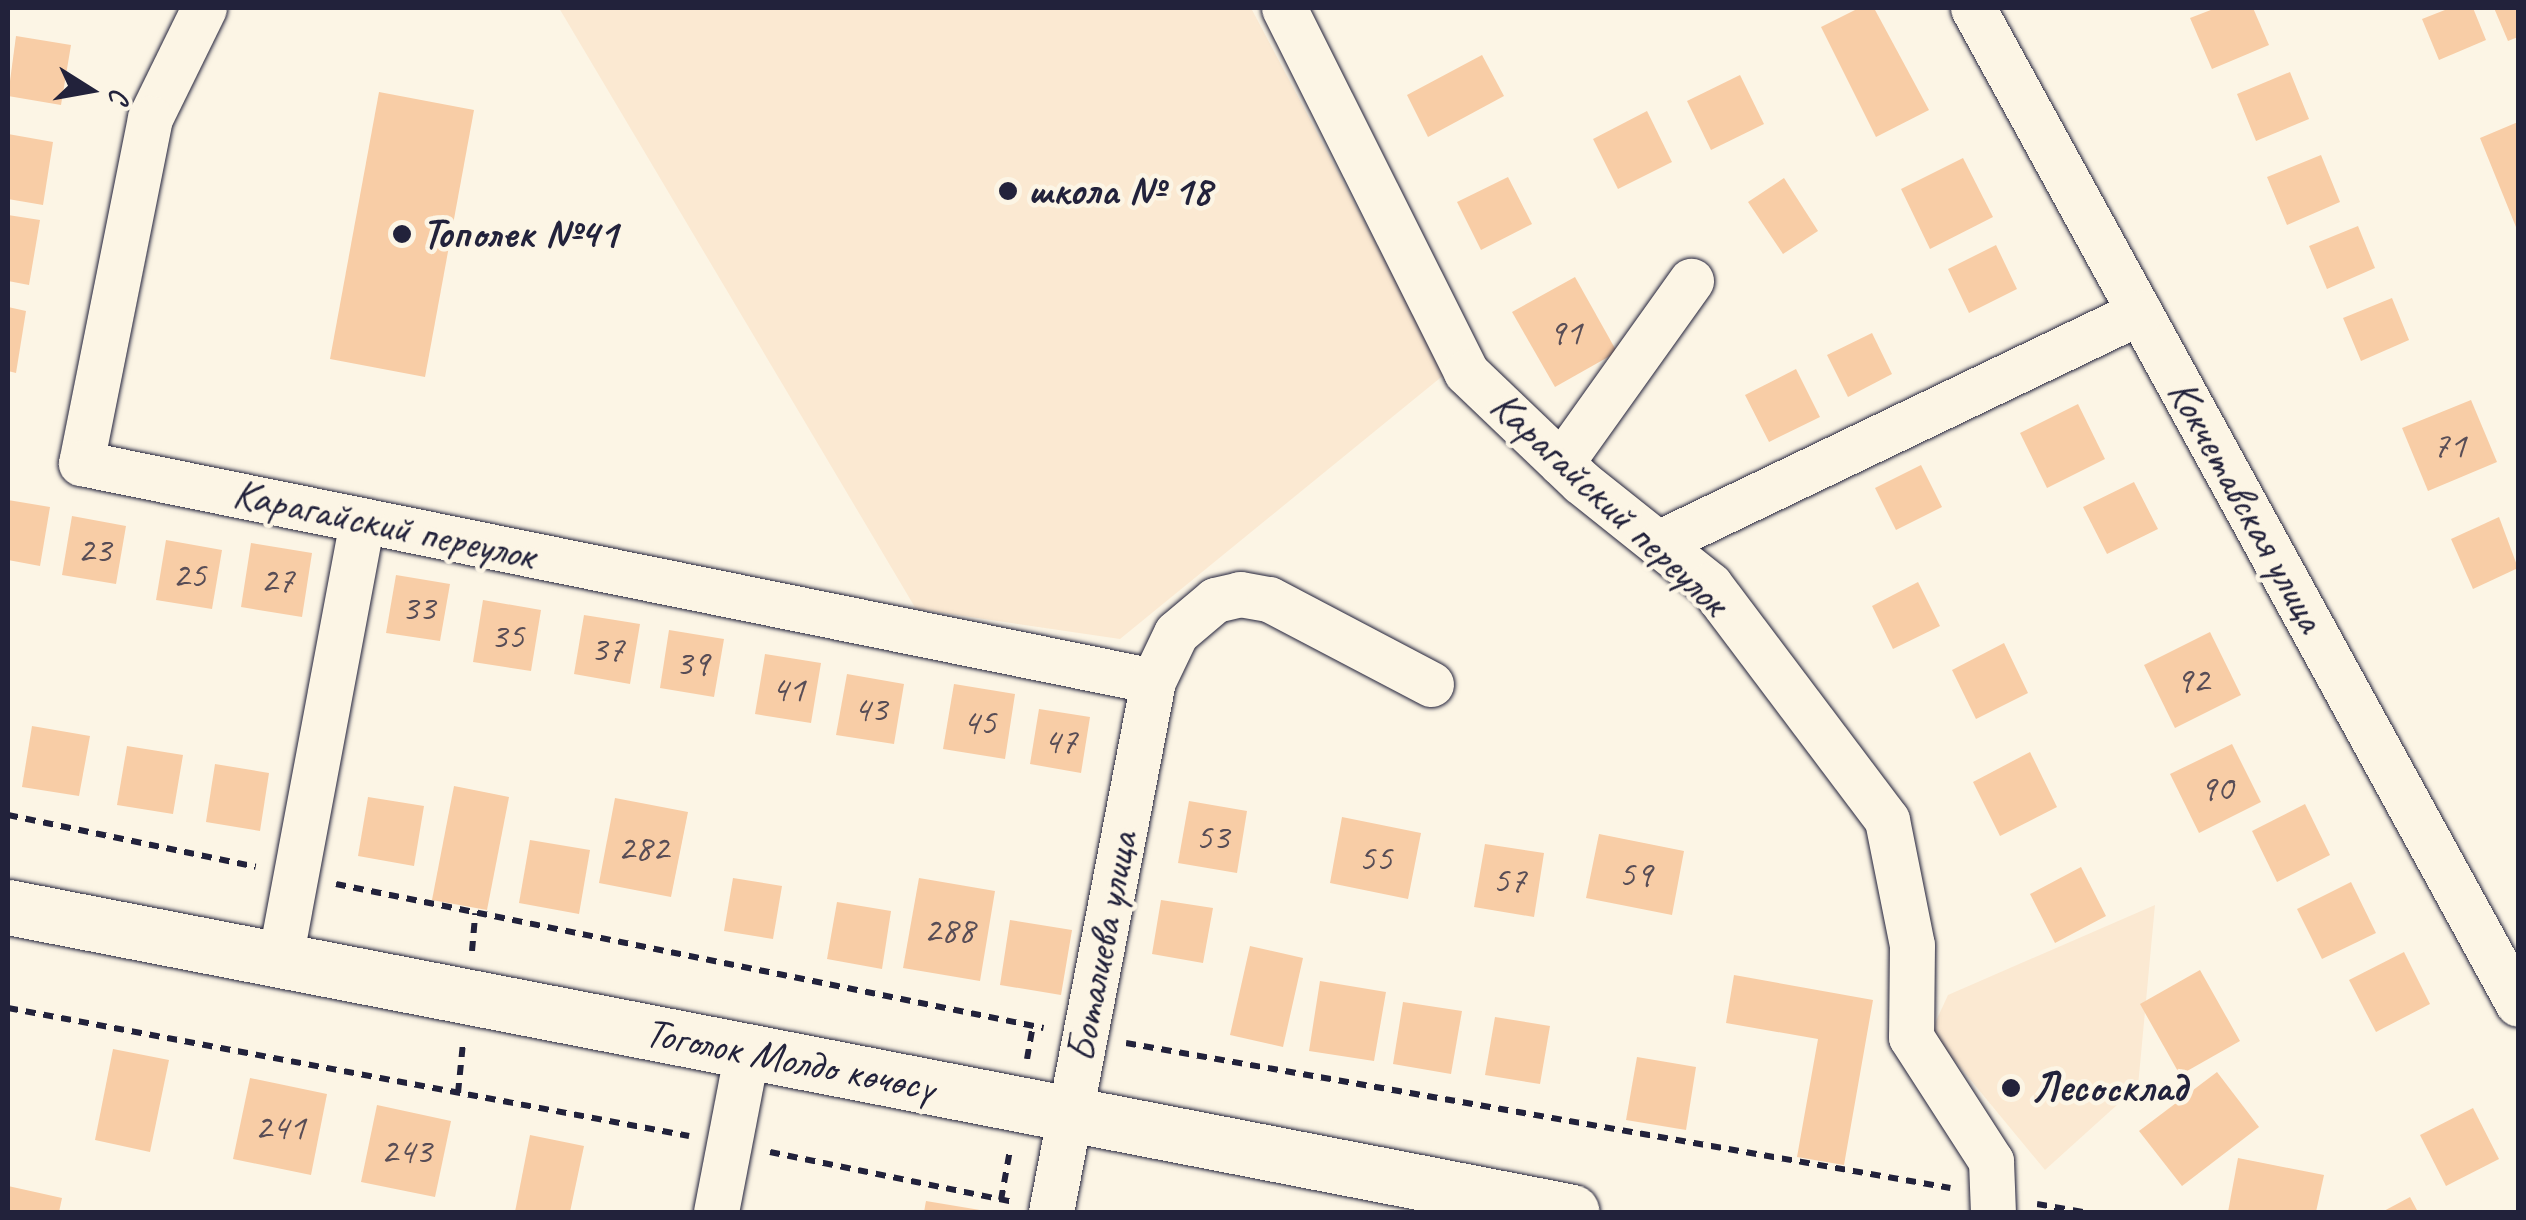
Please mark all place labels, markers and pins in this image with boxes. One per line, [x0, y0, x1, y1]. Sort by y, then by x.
place label: школа № 18 [1028, 166, 1211, 216]
marker: школа № 18 [997, 180, 1019, 202]
place label: Тополек №41 [422, 209, 617, 259]
marker: Тополек №41 [391, 223, 413, 245]
place label: Лесосклад [2031, 1063, 2187, 1113]
marker: Лесосклад [2000, 1077, 2022, 1099]

